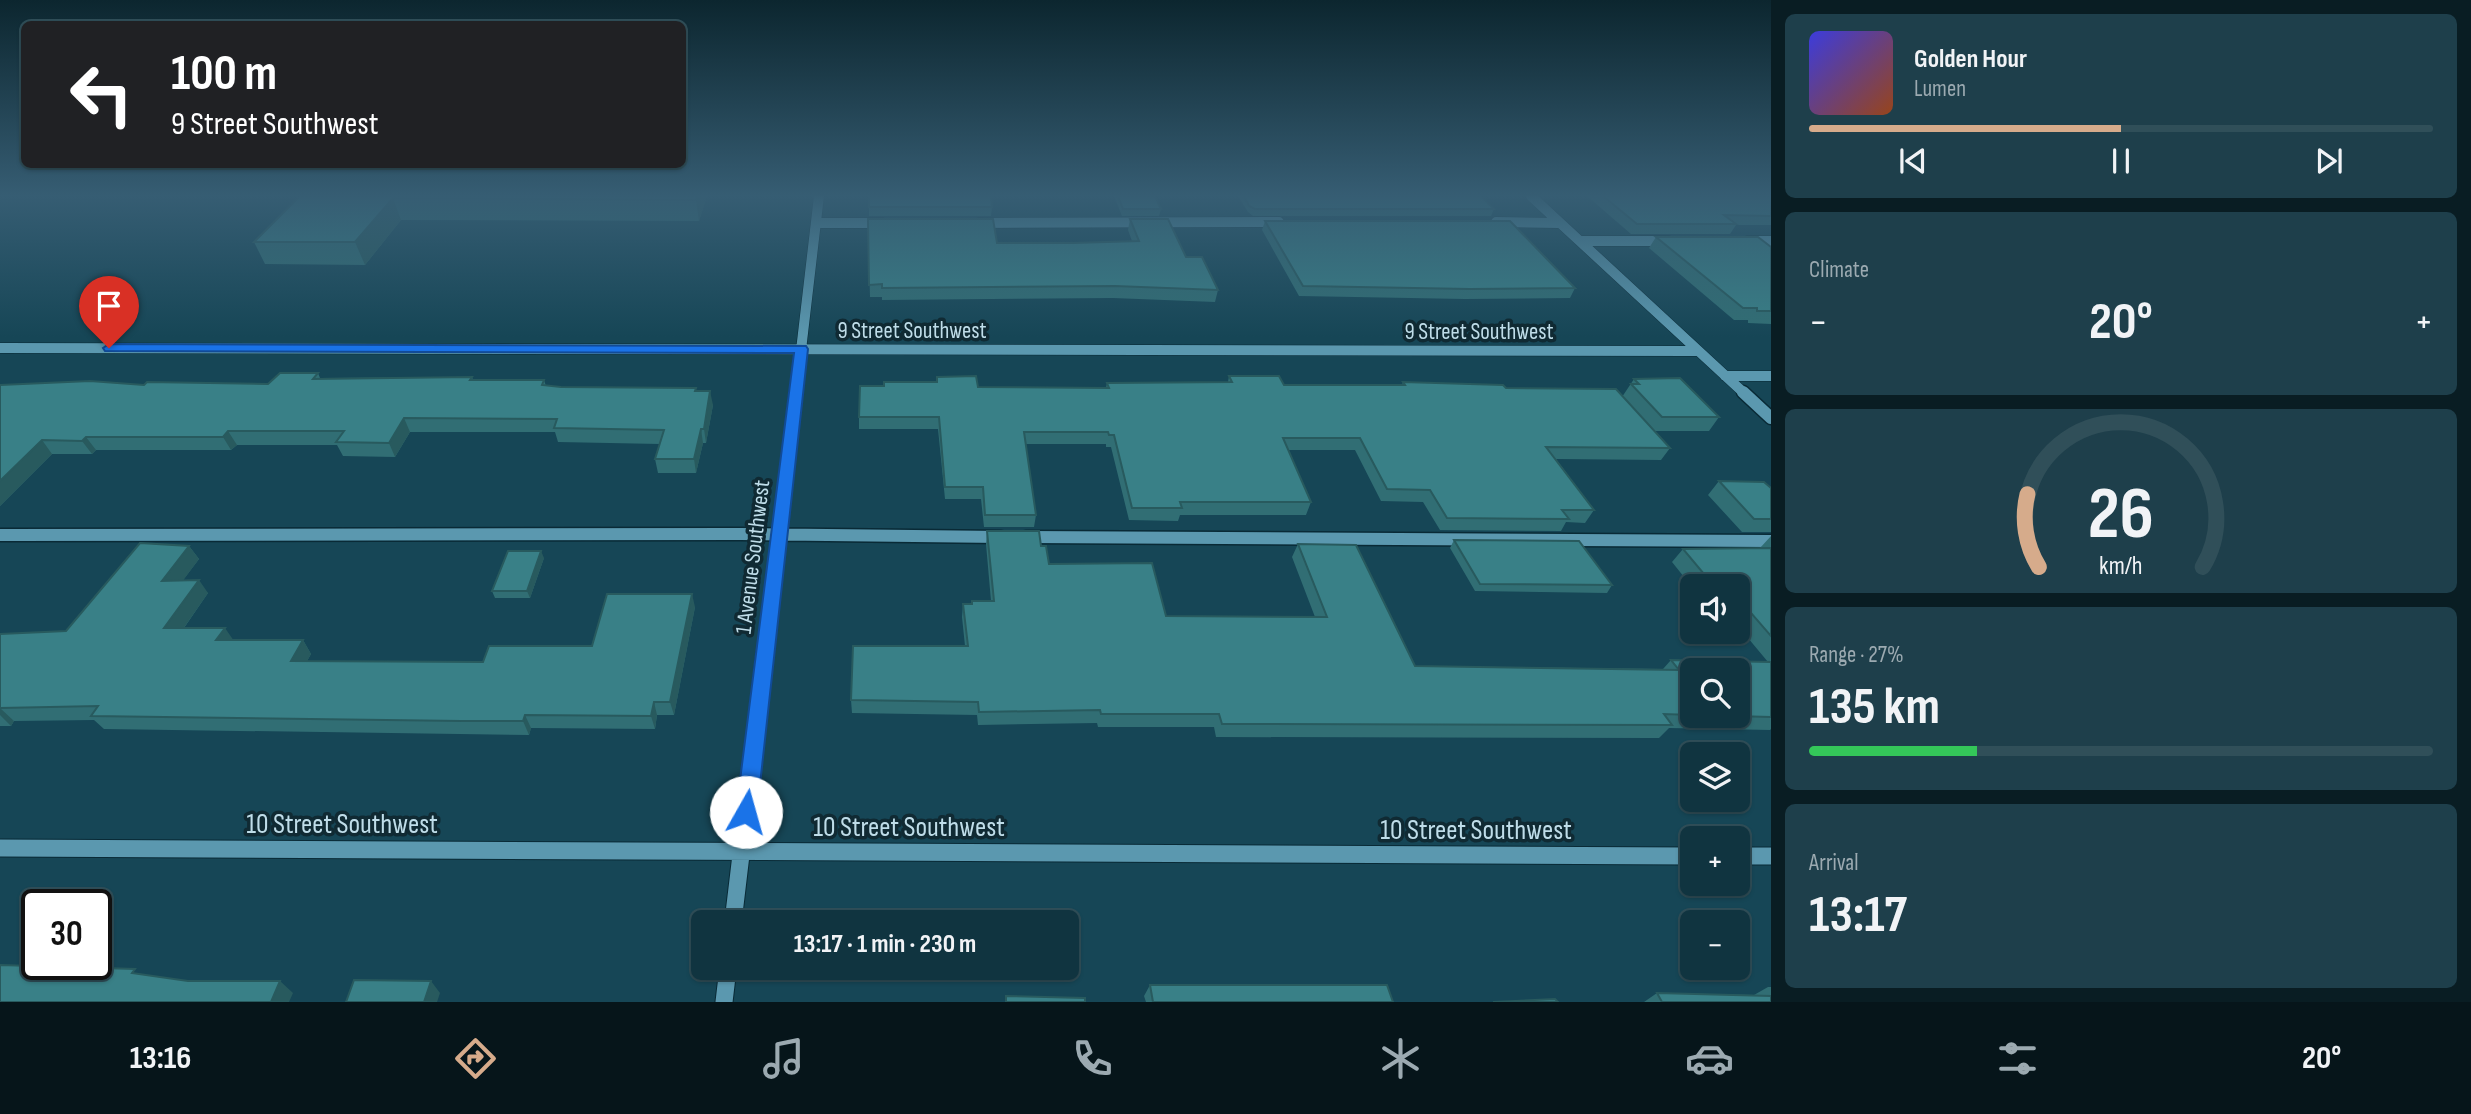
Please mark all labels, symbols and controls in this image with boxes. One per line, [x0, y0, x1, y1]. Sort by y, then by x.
text: Golden Hour [1914, 44, 2027, 75]
text: 100 m [171, 45, 277, 104]
icon: left [56, 49, 147, 140]
text: Lumen [1914, 75, 1966, 103]
text: 9 Street Southwest [171, 105, 379, 144]
icon: previous [1894, 142, 1932, 180]
icon: pause [2102, 142, 2140, 180]
icon: next [2310, 142, 2348, 180]
text: Climate [1809, 256, 1869, 284]
pin [79, 276, 139, 348]
icon: arrive [90, 287, 128, 325]
text: 20° [2089, 291, 2153, 354]
text: − [1809, 300, 1828, 345]
text: + [2414, 300, 2433, 345]
street label: 9 Street Southwest [837, 317, 987, 345]
street label: 9 Street Southwest [1404, 318, 1554, 346]
text: 26 [2088, 471, 2154, 559]
street label: 1 Avenue Southwest [730, 479, 776, 636]
text: km/h [2099, 551, 2143, 582]
map controls [1680, 574, 1750, 980]
button: sound [1680, 574, 1750, 644]
text: Range · 27% [1809, 641, 1904, 669]
button: search [1680, 658, 1750, 728]
text: 135 km [1809, 676, 1940, 739]
button: layers [1680, 742, 1750, 812]
position arrow [709, 775, 783, 849]
street label: 10 Street Southwest [246, 808, 438, 841]
street label: 10 Street Southwest [813, 811, 1005, 844]
street label: 10 Street Southwest [1380, 814, 1572, 847]
button: + [1680, 826, 1750, 896]
text: Arrival [1809, 849, 1858, 877]
text: 13:17 [1809, 884, 1907, 947]
speed limit sign: 30 [21, 889, 112, 980]
button: − [1680, 910, 1750, 980]
text: 13:17 · 1 min · 230 m [794, 929, 976, 960]
icon: directions [451, 1034, 500, 1083]
icon: music [759, 1034, 808, 1083]
icon: phone [1068, 1034, 1117, 1083]
icon: climate [1376, 1034, 1425, 1083]
icon: car [1685, 1034, 1734, 1083]
icon: filters [1993, 1034, 2042, 1083]
text: 13:16 [130, 1039, 191, 1078]
text: 20° [2302, 1039, 2341, 1078]

